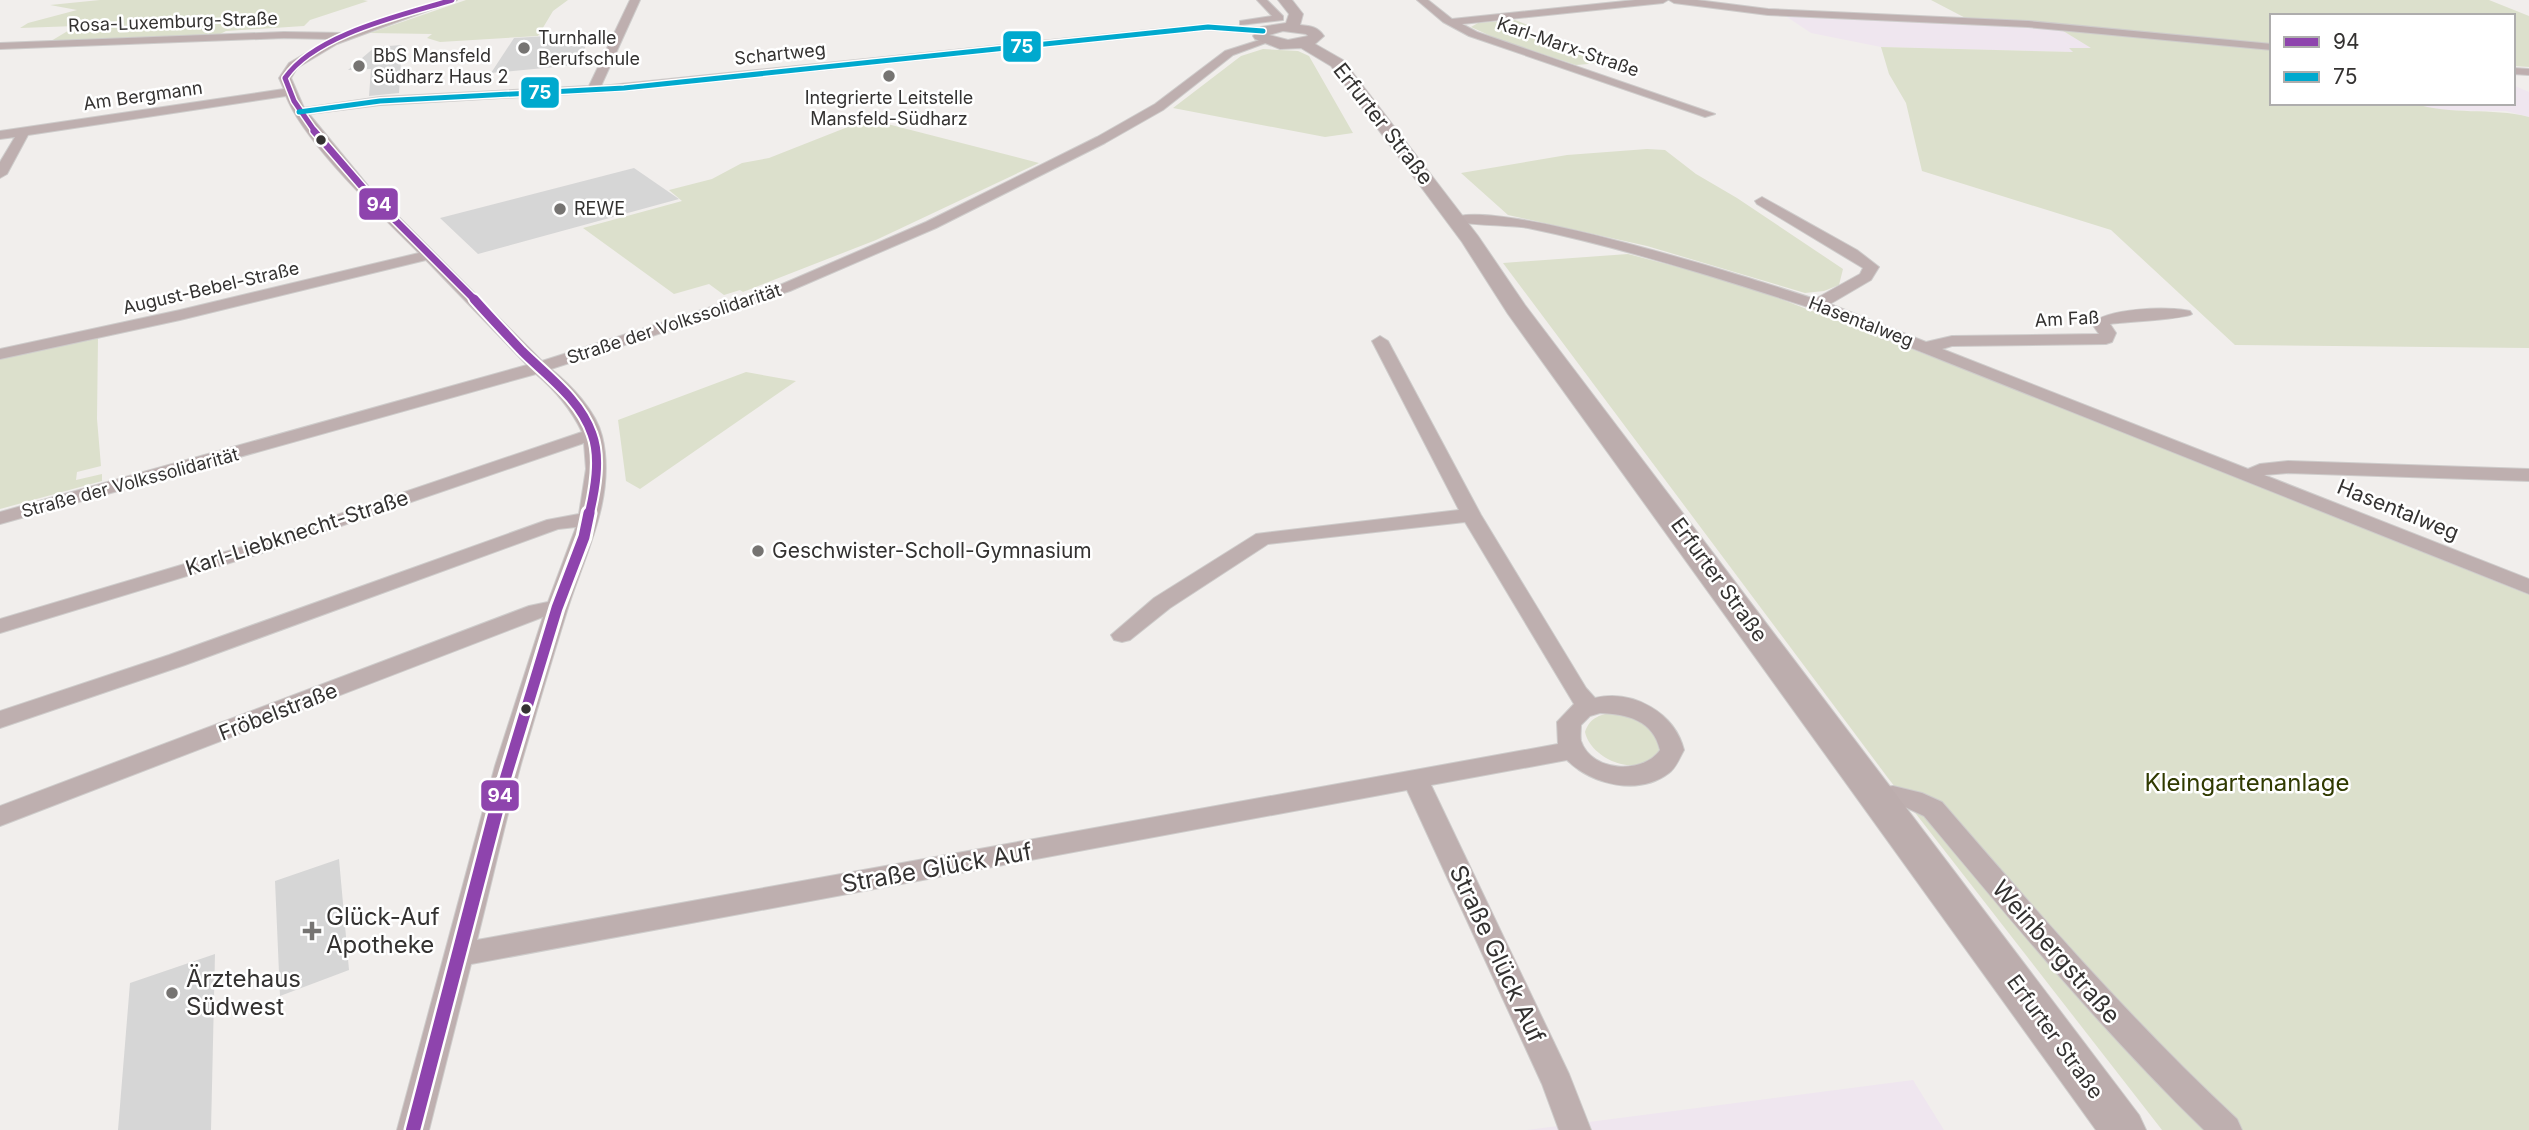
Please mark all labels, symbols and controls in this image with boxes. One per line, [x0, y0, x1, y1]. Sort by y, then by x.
street label: Rosa-Luxemburg-Straße [68, 7, 278, 36]
street label: Karl-Marx-Straße [1494, 12, 1642, 81]
legend [2270, 14, 2515, 105]
place label: Turnhalle Berufschule [538, 27, 640, 69]
text: 94 [2333, 29, 2360, 54]
line badge: 75 [1002, 30, 1042, 63]
text: 75 [1010, 35, 1034, 58]
street label: Schartweg [733, 38, 827, 69]
marker: Turnhalle Berufschule [516, 40, 532, 56]
place label: BbS Mansfeld Südharz Haus 2 [373, 45, 508, 87]
marker: BbS Mansfeld Südharz Haus 2 [351, 58, 367, 74]
street label: Erfurter Straße [1328, 58, 1439, 189]
text: 75 [2333, 64, 2357, 89]
marker: Integrierte Leitstelle Mansfeld-Südharz [881, 68, 897, 84]
line badge: 75 [520, 76, 560, 109]
street label: Am Bergmann [82, 77, 204, 114]
text: 75 [528, 81, 552, 104]
place label: Integrierte Leitstelle Mansfeld-Südharz [805, 87, 973, 129]
unlabelled marker [314, 133, 328, 147]
line badge: 94 [358, 187, 399, 221]
text: 94 [366, 193, 392, 216]
place label: REWE [574, 198, 625, 219]
marker: REWE [552, 201, 568, 217]
street label: August-Bebel-Straße [121, 257, 301, 318]
street label: Straße der Volkssolidarität [564, 279, 784, 368]
street label: Hasentalweg [1806, 292, 1917, 351]
street label: Am Faß [2034, 306, 2100, 331]
street label: Straße der Volkssolidarität [19, 443, 241, 522]
street label: Hasentalweg [2334, 474, 2463, 545]
street label: Karl-Liebknecht-Straße [182, 485, 411, 580]
street label: Erfurter Straße [1666, 513, 1773, 647]
place label: Geschwister-Scholl-Gymnasium [772, 538, 1092, 563]
marker: Geschwister-Scholl-Gymnasium [750, 543, 766, 559]
street label: Fröbelstraße [215, 677, 341, 746]
unlabelled marker [519, 702, 533, 716]
park label: Kleingartenanlage [2145, 768, 2349, 797]
line badge: 94 [480, 779, 520, 812]
text: 94 [487, 784, 513, 807]
street label: Straße Glück Auf [840, 836, 1034, 898]
street label: Straße Glück Auf [1444, 860, 1551, 1047]
street label: Weinbergstraße [1986, 874, 2126, 1029]
place label: Glück-Auf Apotheke [326, 902, 440, 959]
marker: Glück-Auf Apotheke [304, 923, 320, 939]
place label: Ärztehaus Südwest [186, 964, 301, 1021]
street label: Erfurter Straße [2002, 970, 2109, 1104]
marker: Ärztehaus Südwest [164, 985, 180, 1001]

